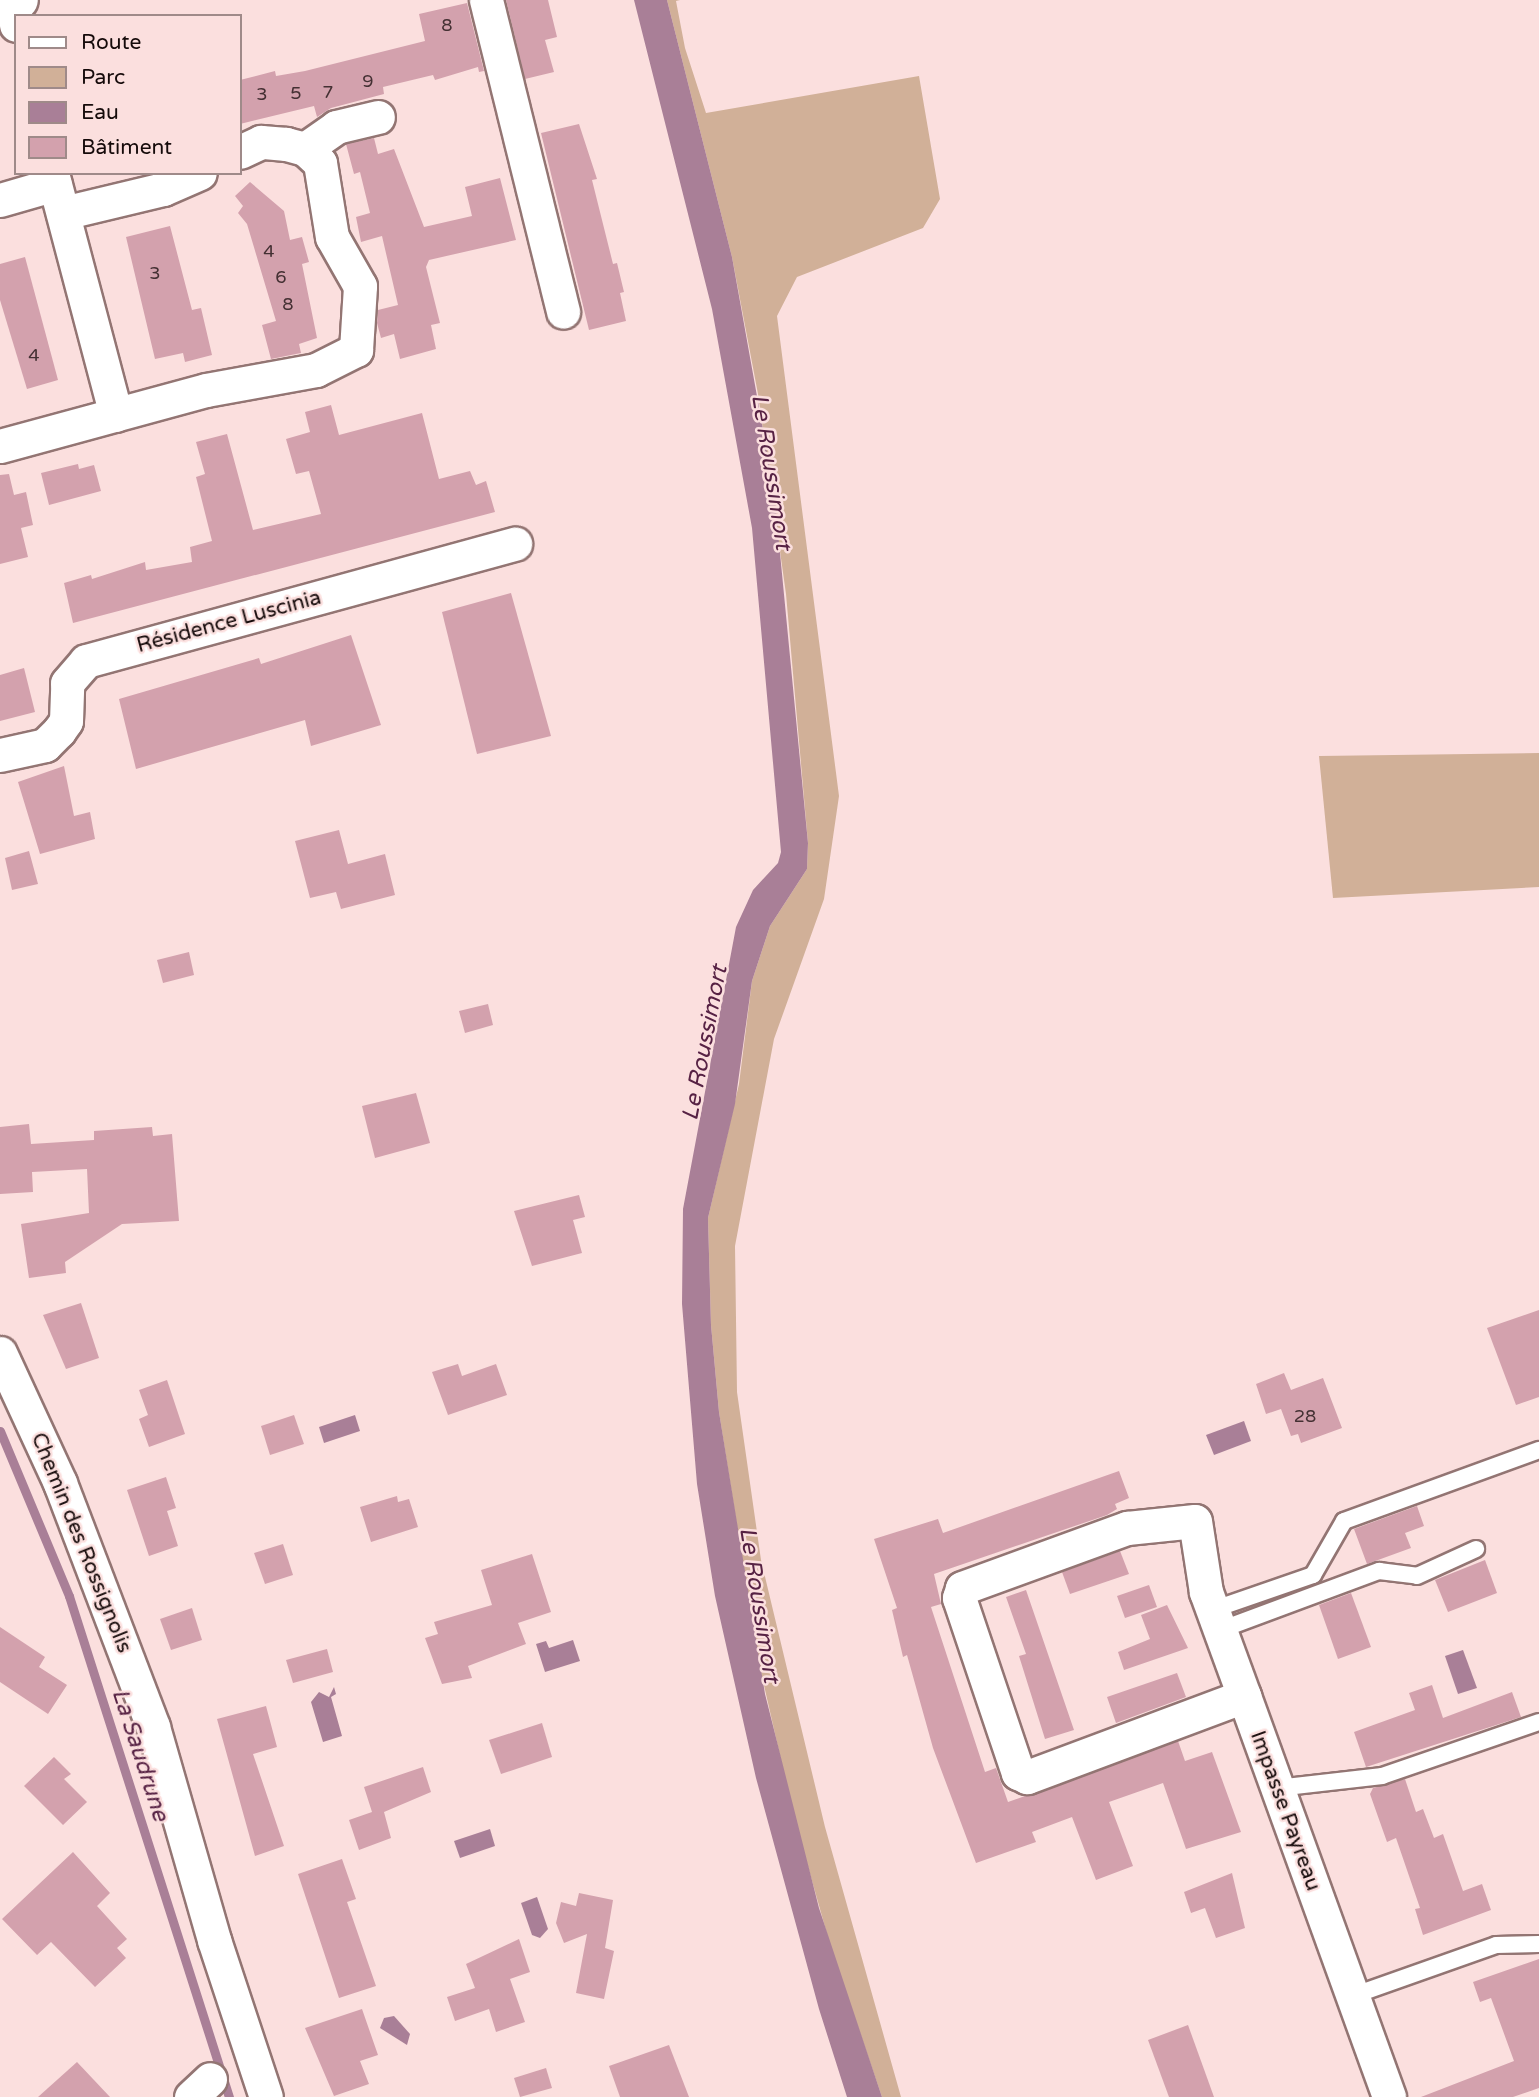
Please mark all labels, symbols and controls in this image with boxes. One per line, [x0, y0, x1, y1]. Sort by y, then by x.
legend [14, 14, 242, 175]
house number: 8 [441, 14, 453, 36]
text: Route [81, 30, 141, 55]
text: Parc [81, 65, 125, 90]
house number: 9 [362, 70, 374, 92]
house number: 7 [322, 81, 334, 103]
house number: 5 [290, 82, 302, 104]
house number: 3 [256, 83, 268, 105]
text: Eau [81, 100, 119, 125]
text: Bâtiment [81, 135, 172, 160]
house number: 4 [263, 240, 275, 262]
house number: 3 [149, 262, 161, 284]
house number: 6 [275, 266, 287, 288]
house number: 8 [282, 293, 294, 315]
house number: 4 [28, 344, 40, 366]
water label: Le Roussimort [745, 392, 797, 552]
street label: Résidence Luscinia [134, 585, 324, 659]
water label: Le Roussimort [676, 963, 734, 1123]
house number: 28 [1294, 1405, 1316, 1427]
street label: Chemin des Rossignolis [25, 1429, 137, 1657]
water label: Le Roussimort [733, 1525, 785, 1685]
water label: La Saudrune [106, 1685, 174, 1825]
street label: Impasse Payreau [1244, 1728, 1326, 1894]

